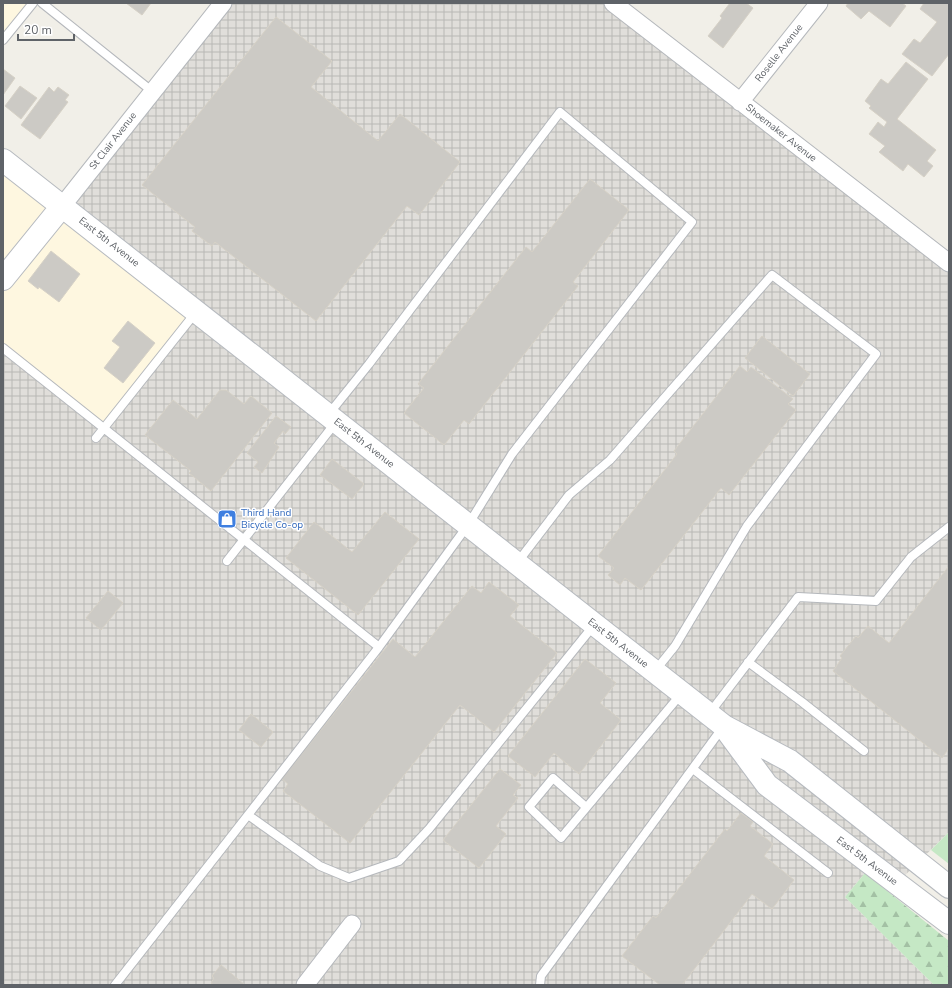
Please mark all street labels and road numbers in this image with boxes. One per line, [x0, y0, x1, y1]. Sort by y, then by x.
street label: Roselle Avenue [752, 21, 806, 85]
street label: Shoemaker Avenue [742, 101, 820, 165]
street label: St Clair Avenue [86, 109, 140, 173]
street label: East 5th Avenue [76, 214, 142, 270]
street label: East 5th Avenue [331, 415, 397, 471]
street label: East 5th Avenue [585, 615, 651, 671]
street label: East 5th Avenue [833, 833, 901, 889]

